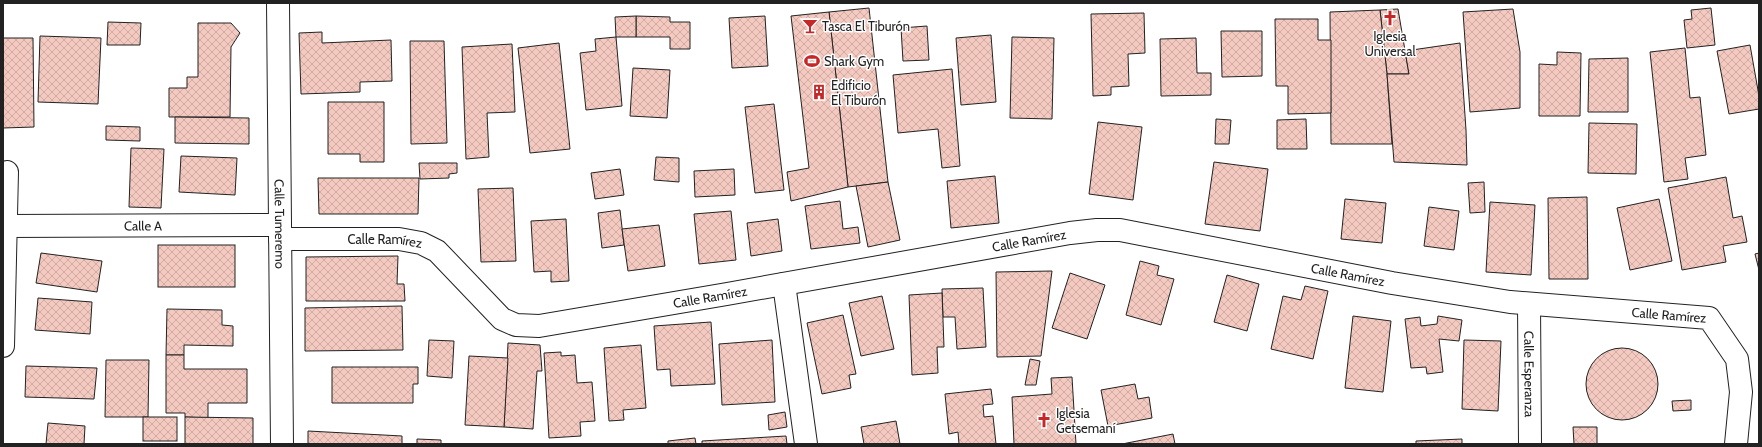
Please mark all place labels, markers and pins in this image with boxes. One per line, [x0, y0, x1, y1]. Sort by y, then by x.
church icon: Iglesia Universal [1381, 9, 1399, 27]
bar icon: Tasca El Tiburón [801, 17, 819, 35]
place label: Tasca El Tiburón [822, 18, 910, 34]
place label: Iglesia Universal [1365, 28, 1415, 59]
sports icon: Shark Gym [803, 52, 821, 70]
place label: Shark Gym [824, 53, 884, 69]
place label: Edificio El Tiburón [831, 77, 886, 108]
building icon: Edificio El Tiburón [810, 83, 828, 101]
place label: Iglesia Getsemaní [1056, 405, 1116, 436]
church icon: Iglesia Getsemaní [1035, 411, 1053, 429]

